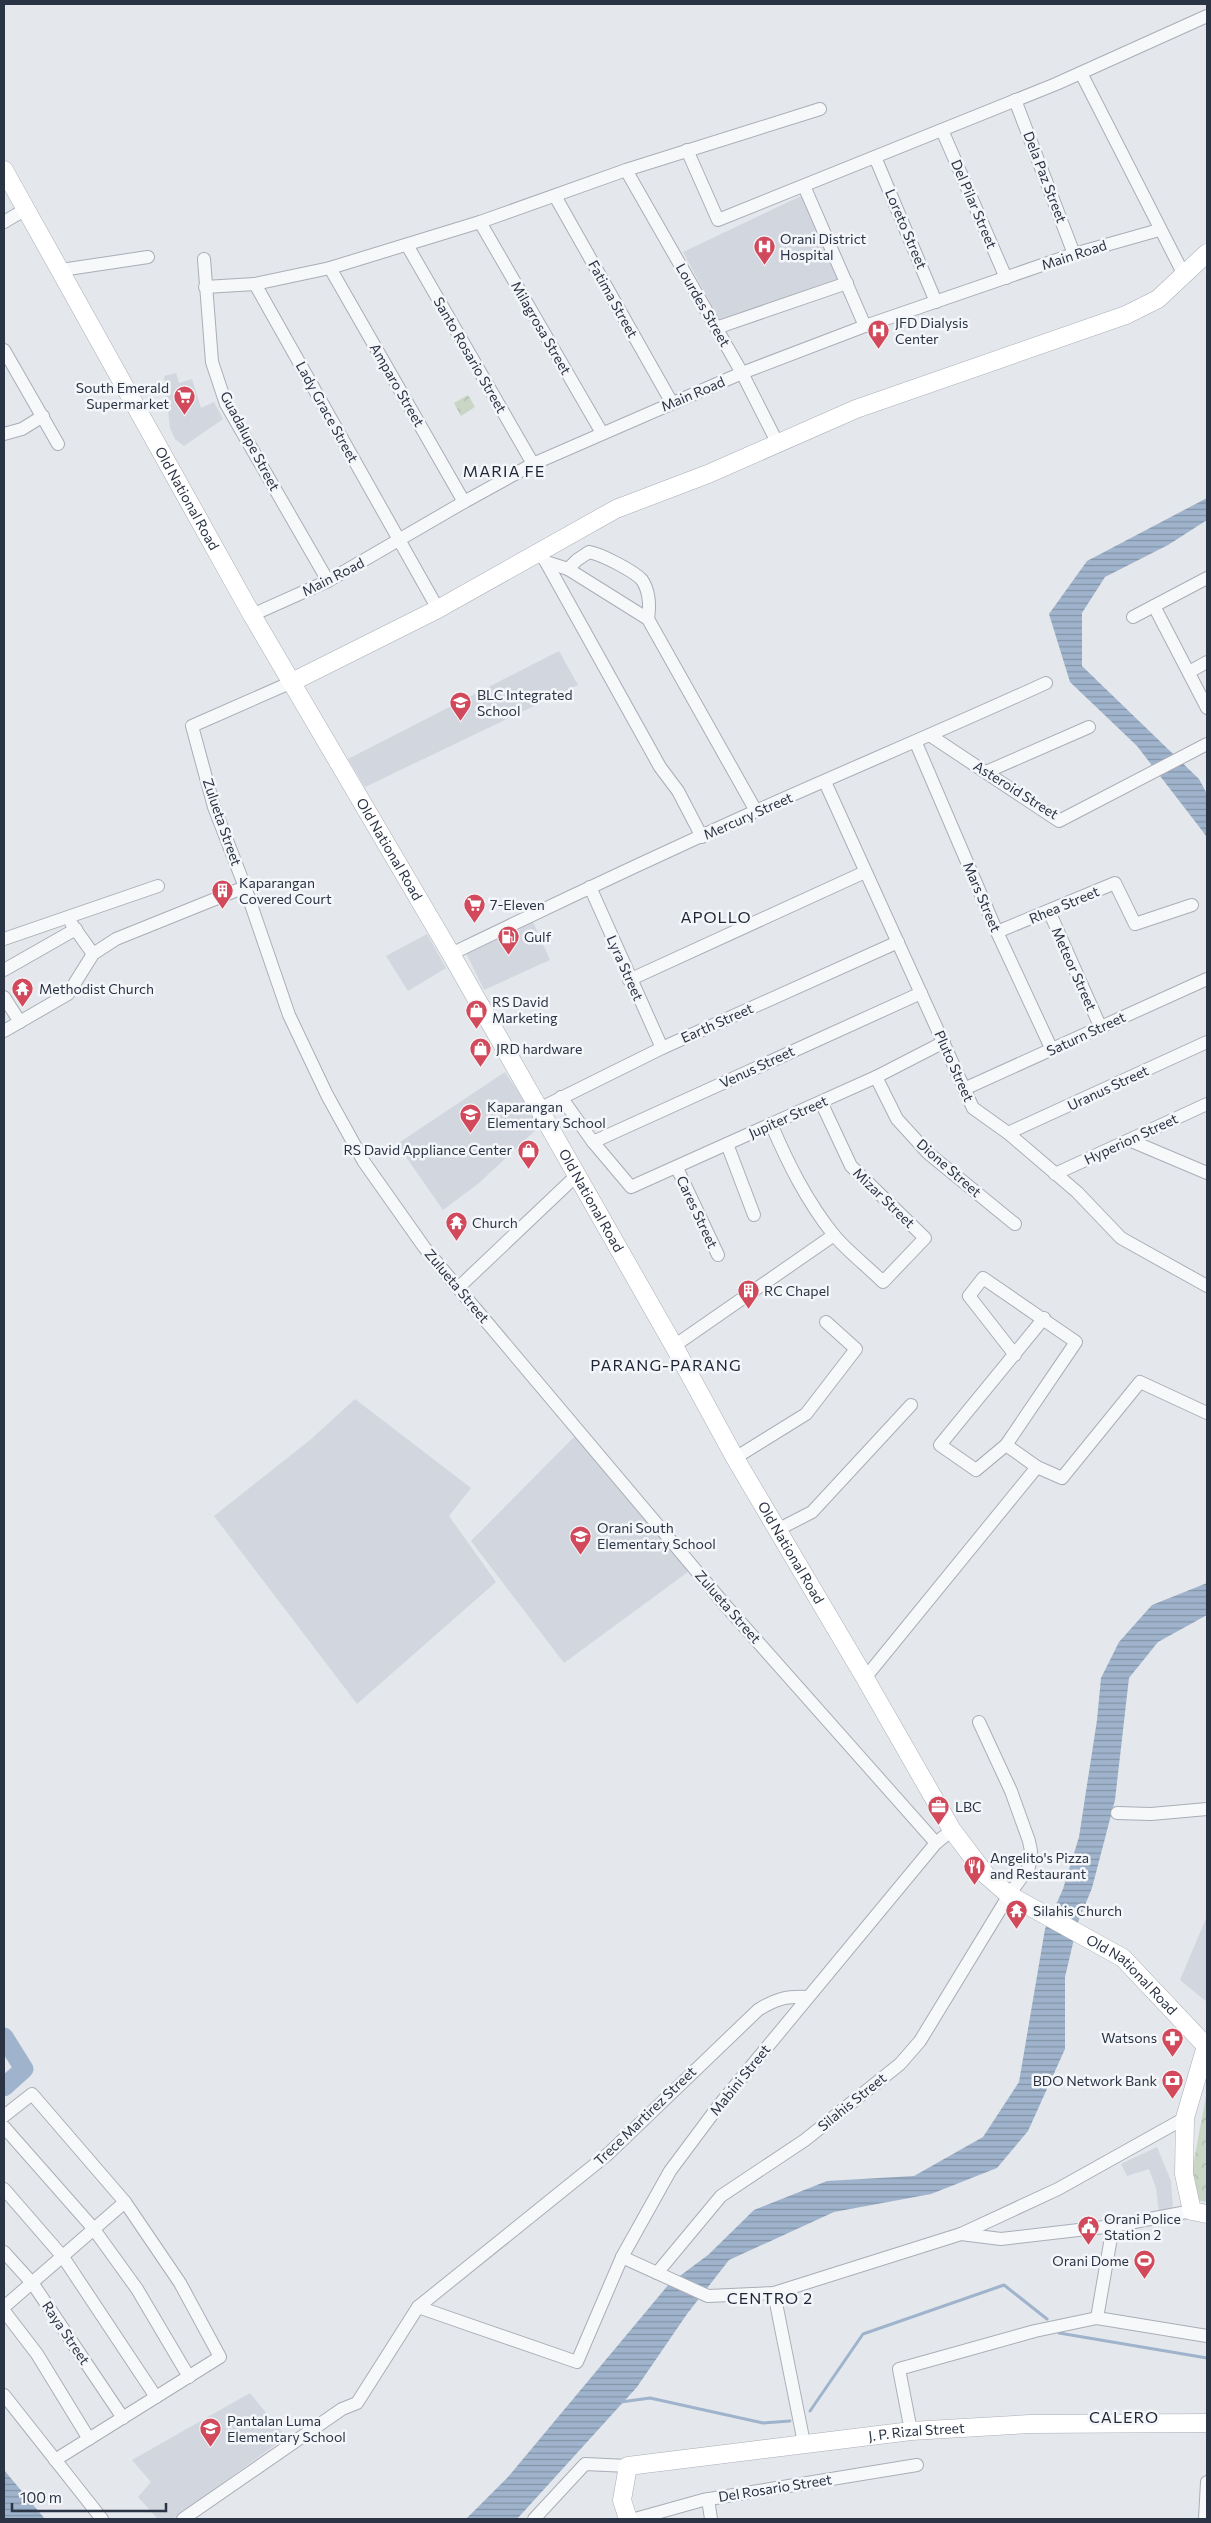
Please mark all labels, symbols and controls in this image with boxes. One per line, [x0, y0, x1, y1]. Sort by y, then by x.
street label: Dela Paz Street [1020, 129, 1071, 225]
street label: Del Pilar Street [948, 157, 1001, 251]
street label: Loreto Street [882, 186, 931, 272]
place label: Orani District Hospital [780, 230, 867, 263]
hospital icon: Orani District Hospital [752, 235, 776, 266]
street label: Main Road [1039, 236, 1109, 273]
street label: Fatima Street [585, 257, 642, 341]
street label: Lourdes Street [673, 260, 734, 350]
street label: Milagrosa Street [508, 278, 575, 378]
street label: Santo Rosario Street [430, 294, 511, 416]
place label: JFD Dialysis Center [895, 314, 968, 347]
hospital icon: JFD Dialysis Center [867, 319, 891, 350]
street label: Amparo Street [367, 340, 428, 430]
street label: Lady Grace Street [293, 358, 362, 465]
street label: Main Road [658, 373, 727, 415]
place label: South Emerald Supermarket [76, 379, 169, 412]
supermarket icon: South Emerald Supermarket [173, 384, 197, 415]
street label: Guadalupe Street [217, 388, 284, 494]
street label: Old National Road [152, 444, 223, 553]
district label: MARIA FE [463, 461, 545, 480]
street label: Main Road [299, 554, 367, 599]
place label: BLC Integrated School [477, 686, 573, 719]
school or university icon: BLC Integrated School [449, 691, 473, 722]
street label: Asteroid Street [971, 757, 1062, 823]
street label: Zulueta Street [200, 776, 245, 868]
street label: Mercury Street [701, 788, 795, 843]
street label: Old National Road [353, 795, 427, 903]
street label: Mars Street [960, 859, 1005, 935]
place label: Kaparangan Covered Court [239, 874, 332, 907]
building icon: Kaparangan Covered Court [211, 879, 235, 910]
street label: Rhea Street [1026, 882, 1102, 927]
supermarket icon: 7-Eleven [462, 893, 486, 924]
place label: 7-Eleven [490, 896, 545, 913]
district label: APOLLO [680, 907, 752, 926]
street label: Meteor Street [1048, 924, 1101, 1014]
fuel station icon: Gulf [496, 925, 520, 956]
place label: Gulf [524, 928, 552, 945]
street label: Lyra Street [603, 932, 648, 1003]
temple icon: Methodist Church [11, 977, 35, 1008]
place label: Methodist Church [39, 980, 154, 997]
place label: RS David Marketing [492, 993, 558, 1026]
shop icon: RS David Marketing [464, 998, 488, 1029]
street label: Earth Street [678, 999, 756, 1046]
street label: Saturn Street [1044, 1008, 1128, 1059]
street label: Pluto Street [931, 1027, 978, 1104]
shop icon: JRD hardware [468, 1037, 492, 1068]
place label: JRD hardware [496, 1040, 582, 1057]
street label: Venus Street [717, 1042, 797, 1091]
street label: Uranus Street [1065, 1061, 1151, 1114]
street label: Jupiter Street [746, 1091, 830, 1142]
place label: Kaparangan Elementary School [487, 1098, 606, 1131]
school or university icon: Kaparangan Elementary School [459, 1103, 483, 1134]
street label: Hyperion Street [1081, 1109, 1180, 1168]
street label: Dione Street [914, 1135, 985, 1200]
shop icon: RS David Appliance Center [516, 1138, 540, 1169]
place label: RS David Appliance Center [343, 1141, 512, 1158]
street label: Old National Road [556, 1146, 628, 1255]
street label: Mizar Street [850, 1164, 919, 1231]
street label: Cares Street [673, 1173, 722, 1251]
temple icon: Church [444, 1211, 468, 1242]
place label: Church [472, 1214, 518, 1231]
street label: Zulueta Street [422, 1245, 493, 1326]
building icon: RC Chapel [736, 1279, 760, 1310]
place label: RC Chapel [764, 1282, 830, 1299]
district label: PARANG-PARANG [590, 1355, 742, 1374]
street label: Old National Road [755, 1498, 828, 1607]
place label: Orani South Elementary School [597, 1519, 716, 1552]
school or university icon: Orani South Elementary School [569, 1524, 593, 1555]
street label: Zulueta Street [692, 1567, 765, 1647]
office icon: LBC [927, 1795, 951, 1826]
place label: LBC [955, 1798, 982, 1815]
place label: Angelito's Pizza and Restaurant [990, 1849, 1089, 1882]
restaurant icon: Angelito's Pizza and Restaurant [962, 1854, 986, 1885]
temple icon: Silahis Church [1005, 1899, 1029, 1930]
place label: Silahis Church [1033, 1902, 1122, 1919]
street label: Old National Road [1083, 1930, 1181, 2018]
pharmacy icon: Watsons [1161, 2026, 1185, 2057]
place label: Watsons [1101, 2029, 1157, 2046]
street label: Mabini Street [706, 2041, 774, 2119]
street label: Trece Martirez Street [590, 2062, 699, 2169]
street label: Silahis Street [814, 2069, 889, 2134]
bank icon: BDO Network Bank [1161, 2069, 1185, 2100]
place label: BDO Network Bank [1033, 2072, 1157, 2089]
place label: Orani Police Station 2 [1104, 2210, 1181, 2243]
public building icon: Orani Police Station 2 [1076, 2215, 1100, 2246]
sports icon: Orani Dome [1133, 2249, 1157, 2280]
place label: Orani Dome [1052, 2252, 1129, 2269]
district label: CENTRO 2 [727, 2288, 813, 2307]
street label: Raya Street [39, 2298, 94, 2368]
district label: CALERO [1089, 2407, 1159, 2426]
place label: Pantalan Luma Elementary School [227, 2412, 346, 2445]
school or university icon: Pantalan Luma Elementary School [199, 2417, 223, 2448]
street label: J. P. Rizal Street [867, 2419, 965, 2444]
street label: Del Rosario Street [717, 2470, 833, 2505]
scale bar [12, 2480, 166, 2512]
text: 100 m [20, 2488, 62, 2506]

